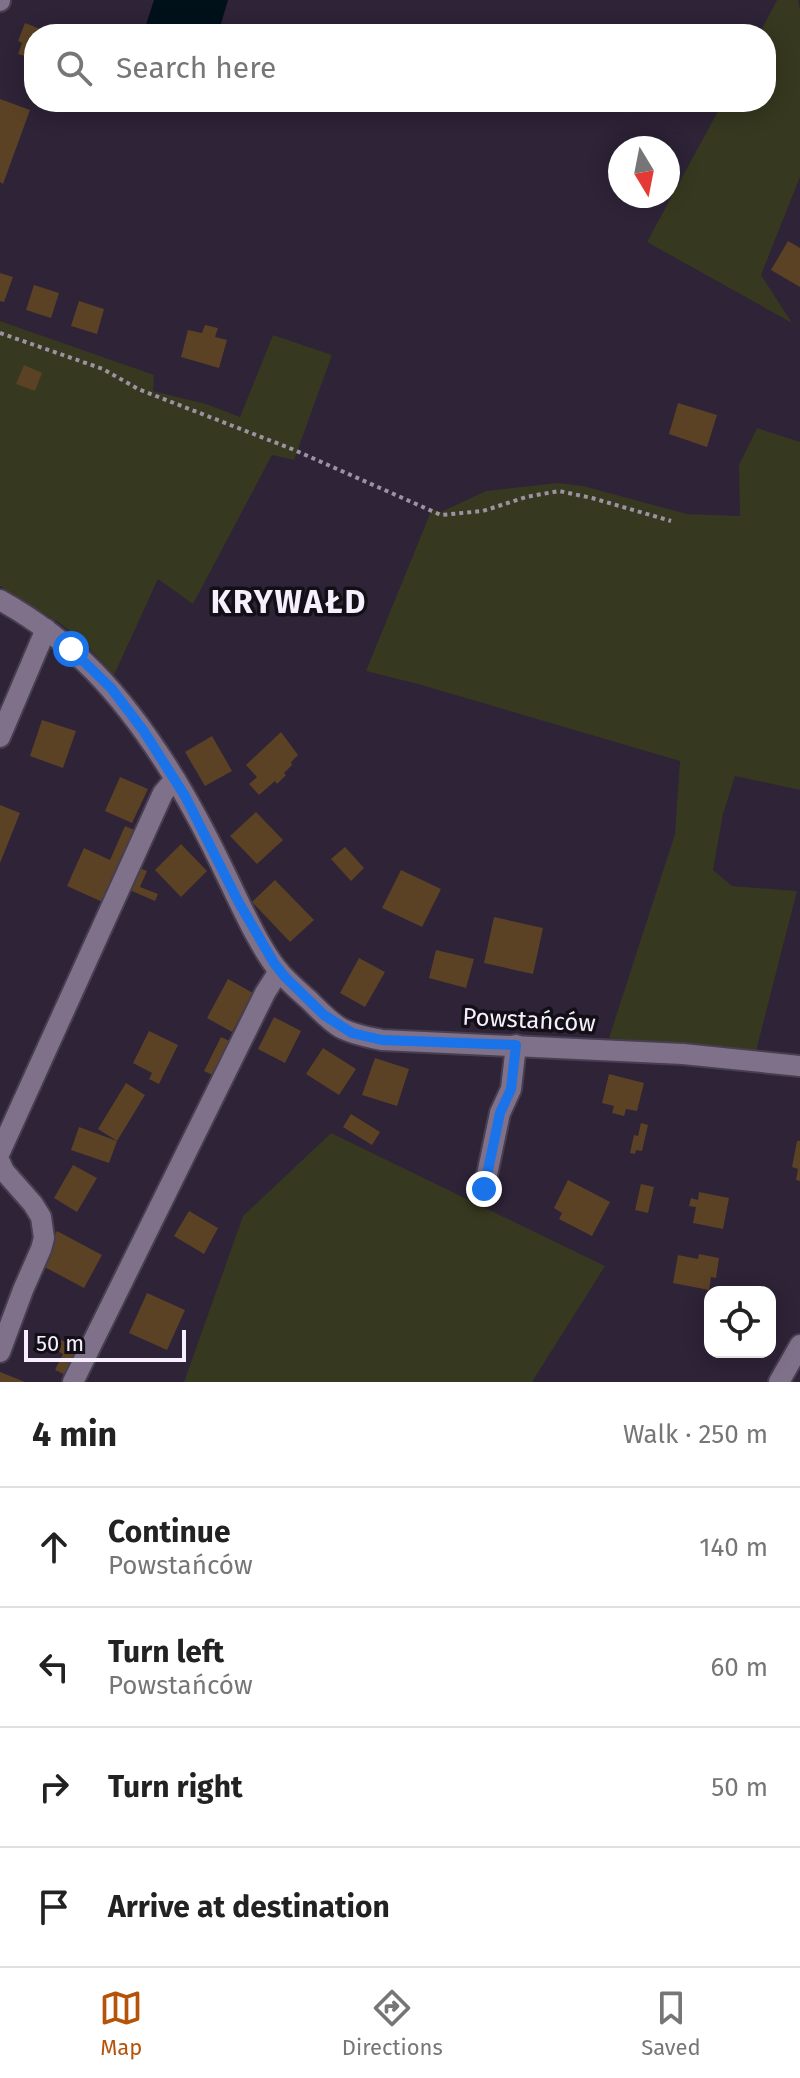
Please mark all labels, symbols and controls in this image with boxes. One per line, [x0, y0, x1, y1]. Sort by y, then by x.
search box [24, 24, 776, 112]
icon: search [52, 46, 96, 90]
text: Search here [116, 50, 276, 86]
north arrow [608, 136, 680, 208]
district label: KRYWAŁD [211, 583, 367, 621]
route start [53, 631, 89, 667]
street label: Powstańców [462, 1003, 596, 1037]
route end [466, 1171, 502, 1207]
map controls [704, 1286, 776, 1358]
button: locate [704, 1286, 776, 1358]
scale bar [24, 1326, 186, 1362]
text: 50 m [36, 1330, 84, 1357]
text: 4 min [32, 1414, 117, 1455]
text: Walk · 250 m [623, 1419, 768, 1450]
text: Continue [108, 1514, 231, 1550]
icon: ahead [32, 1525, 76, 1569]
text: 140 m [699, 1532, 768, 1563]
text: Powstańców [108, 1550, 253, 1581]
text: Turn left [108, 1634, 224, 1670]
icon: left [32, 1645, 76, 1689]
text: 60 m [710, 1652, 768, 1683]
text: Powstańców [108, 1670, 253, 1701]
icon: right [32, 1765, 76, 1809]
text: Turn right [108, 1769, 243, 1805]
text: 50 m [711, 1772, 768, 1803]
icon: arrive [32, 1885, 76, 1929]
text: Arrive at destination [108, 1889, 390, 1925]
tab: Map [99, 1986, 143, 2061]
tab: Directions [342, 1986, 443, 2061]
tab: Saved [641, 1986, 701, 2061]

